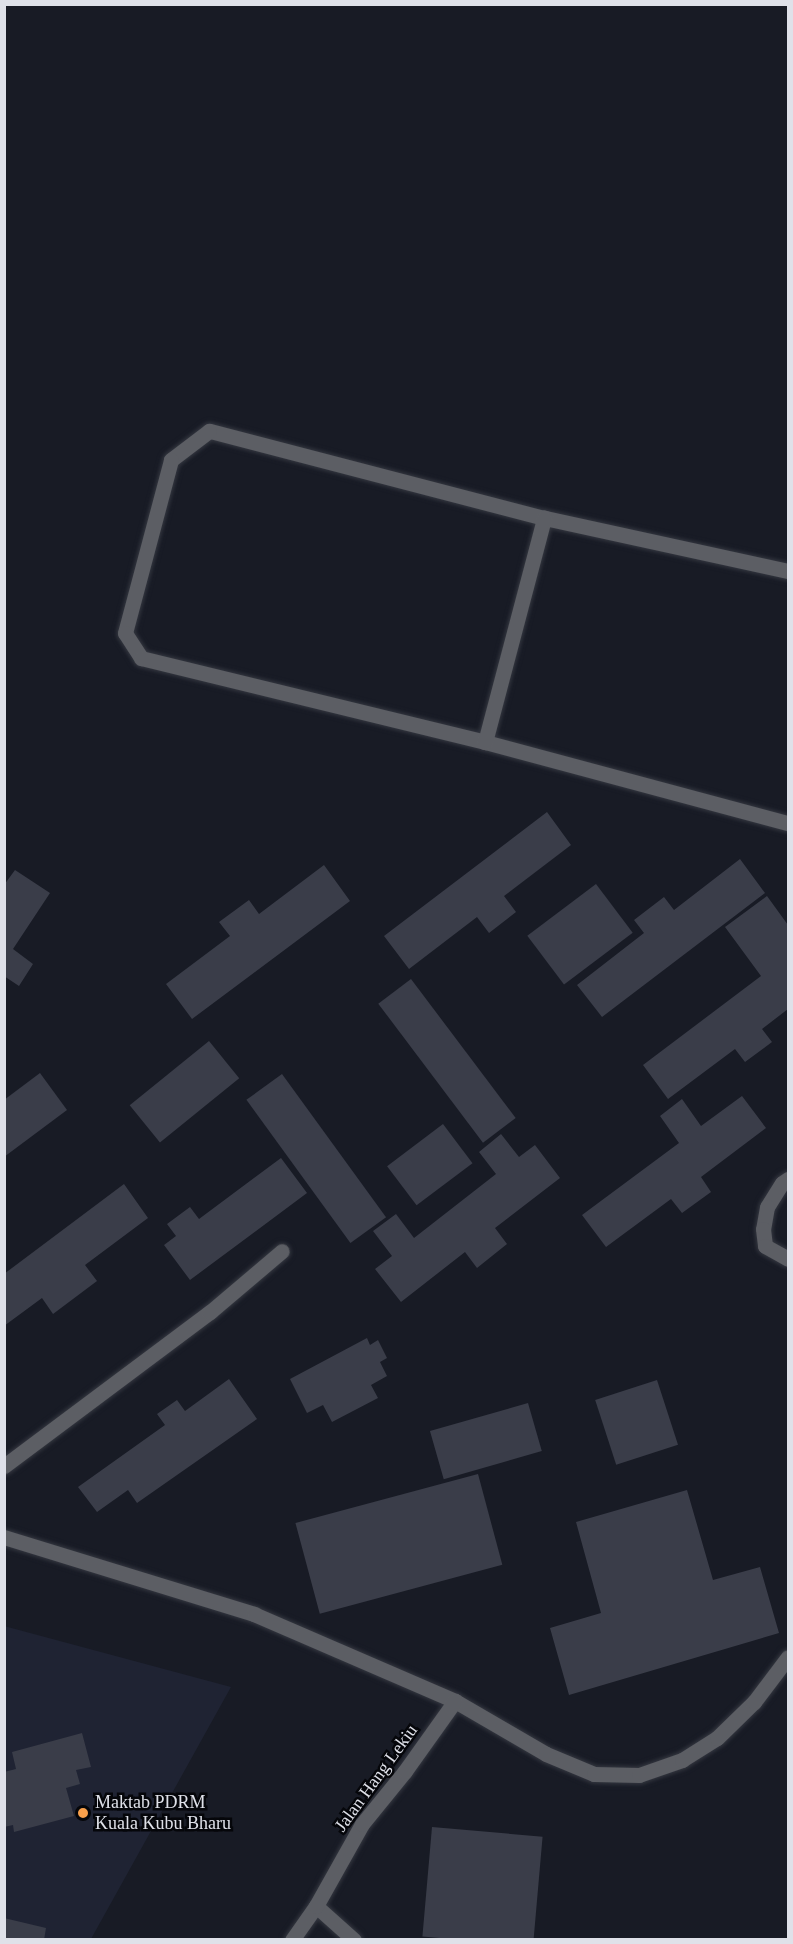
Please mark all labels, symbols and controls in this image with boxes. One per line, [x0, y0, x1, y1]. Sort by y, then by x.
street label: Jalan Hang Lekiu [330, 1720, 422, 1836]
place label: Maktab PDRM Kuala Kubu Bharu [95, 1792, 231, 1834]
marker: Maktab PDRM Kuala Kubu Bharu [76, 1806, 90, 1820]

